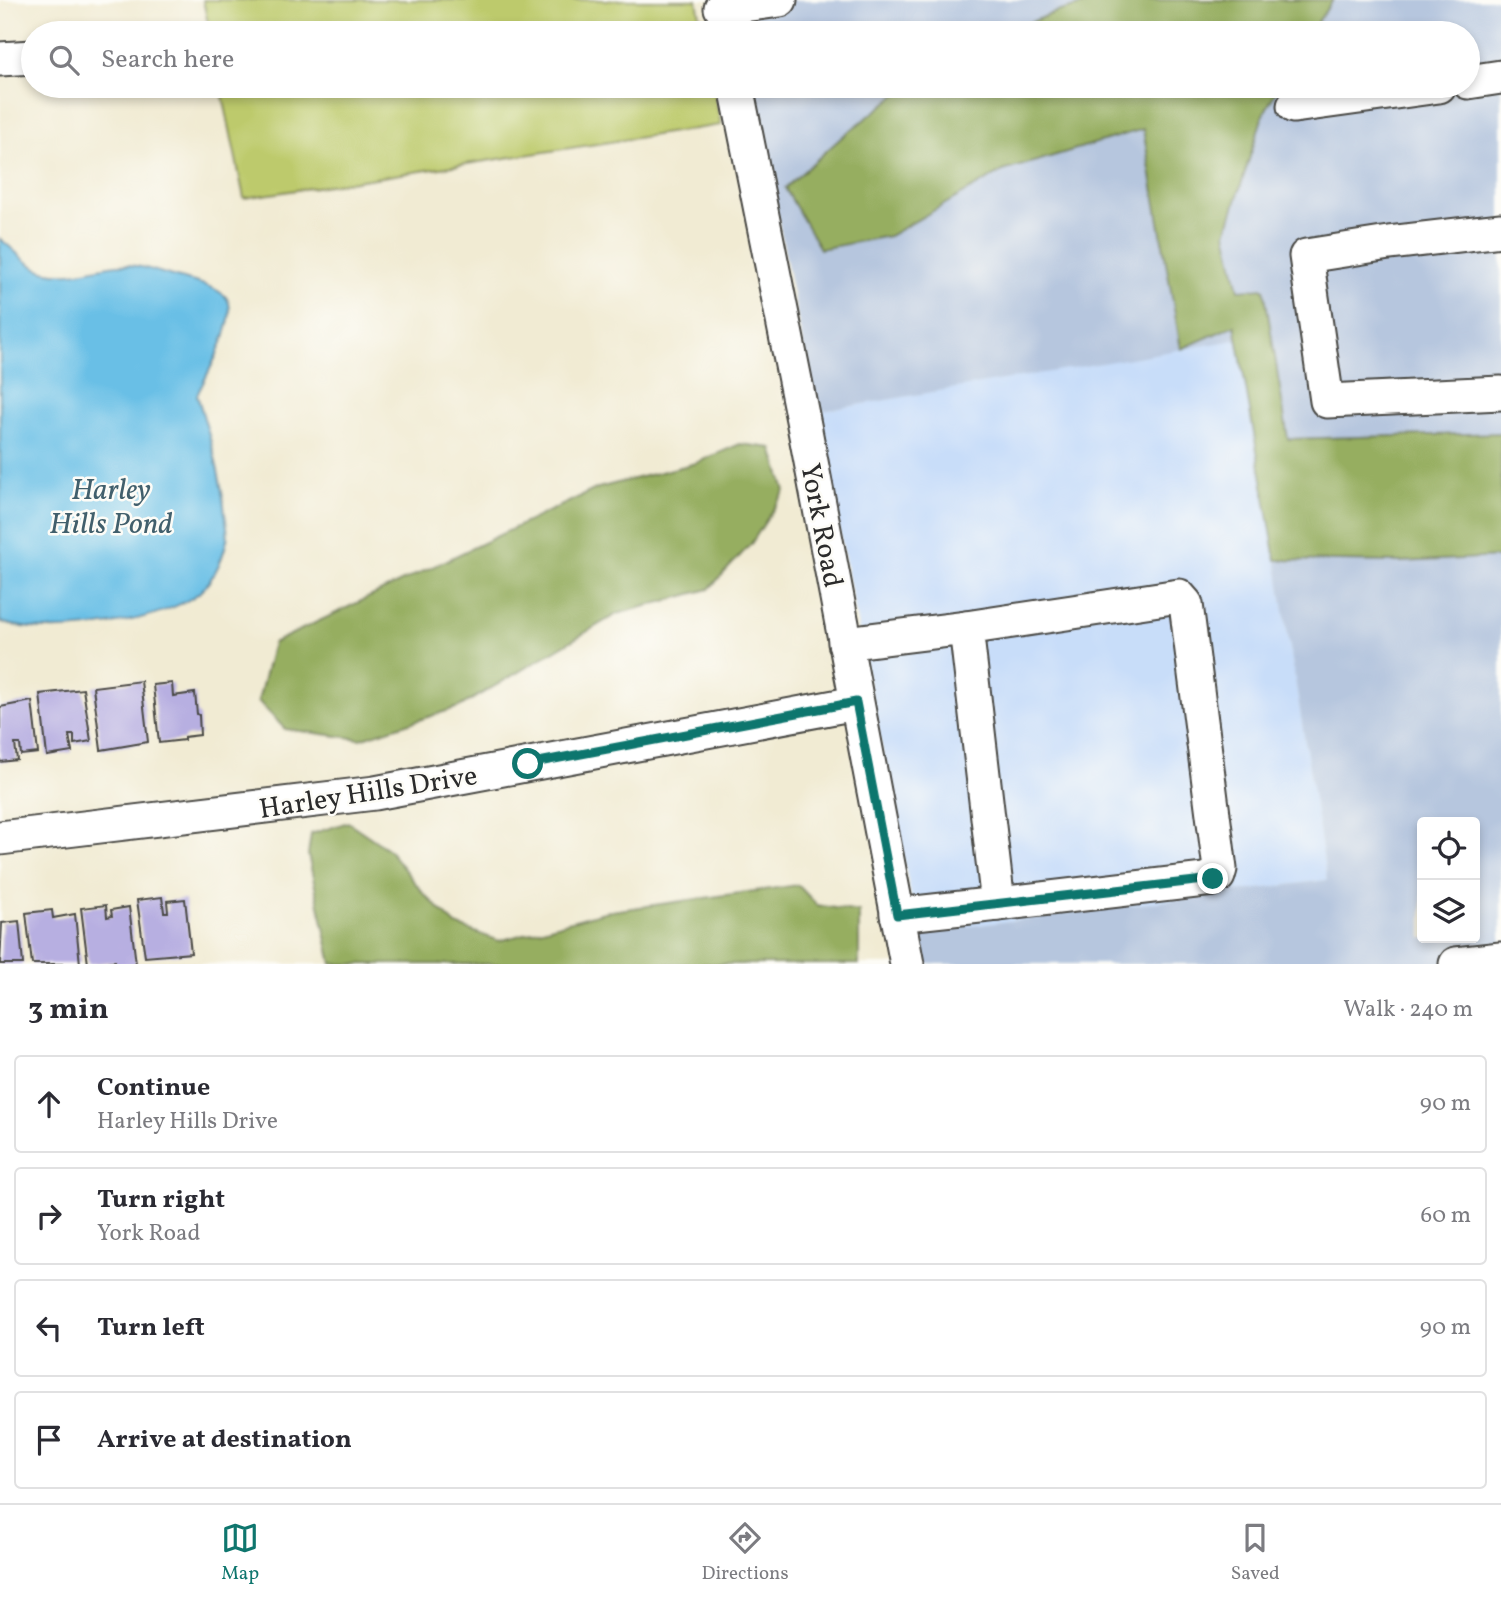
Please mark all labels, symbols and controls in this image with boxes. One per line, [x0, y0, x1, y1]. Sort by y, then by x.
search box [21, 21, 1480, 98]
icon: search [45, 41, 83, 79]
text: Search here [101, 42, 234, 78]
street label: York Road [789, 460, 852, 591]
water label: Harley Hills Pond [49, 470, 173, 546]
route start [512, 748, 543, 779]
street label: Harley Hills Drive [257, 757, 480, 830]
map controls [1417, 817, 1480, 943]
button: locate [1417, 817, 1480, 880]
route end [1197, 863, 1228, 894]
button: layers [1417, 880, 1480, 943]
text: 3 min [28, 989, 109, 1031]
text: Walk · 240 m [1343, 994, 1473, 1026]
text: Continue [97, 1070, 210, 1106]
icon: ahead [30, 1085, 68, 1123]
text: 90 m [1420, 1088, 1471, 1120]
text: Harley Hills Drive [97, 1106, 278, 1138]
text: Turn right [97, 1182, 225, 1218]
icon: right [30, 1197, 68, 1235]
text: 60 m [1421, 1200, 1471, 1232]
text: York Road [97, 1218, 200, 1250]
icon: left [30, 1309, 68, 1347]
text: Turn left [97, 1310, 205, 1346]
text: 90 m [1420, 1312, 1471, 1344]
icon: arrive [30, 1421, 68, 1459]
text: Arrive at destination [97, 1422, 352, 1458]
tab: Map [221, 1519, 259, 1587]
tab: Directions [702, 1519, 789, 1587]
tab: Saved [1231, 1519, 1280, 1587]

